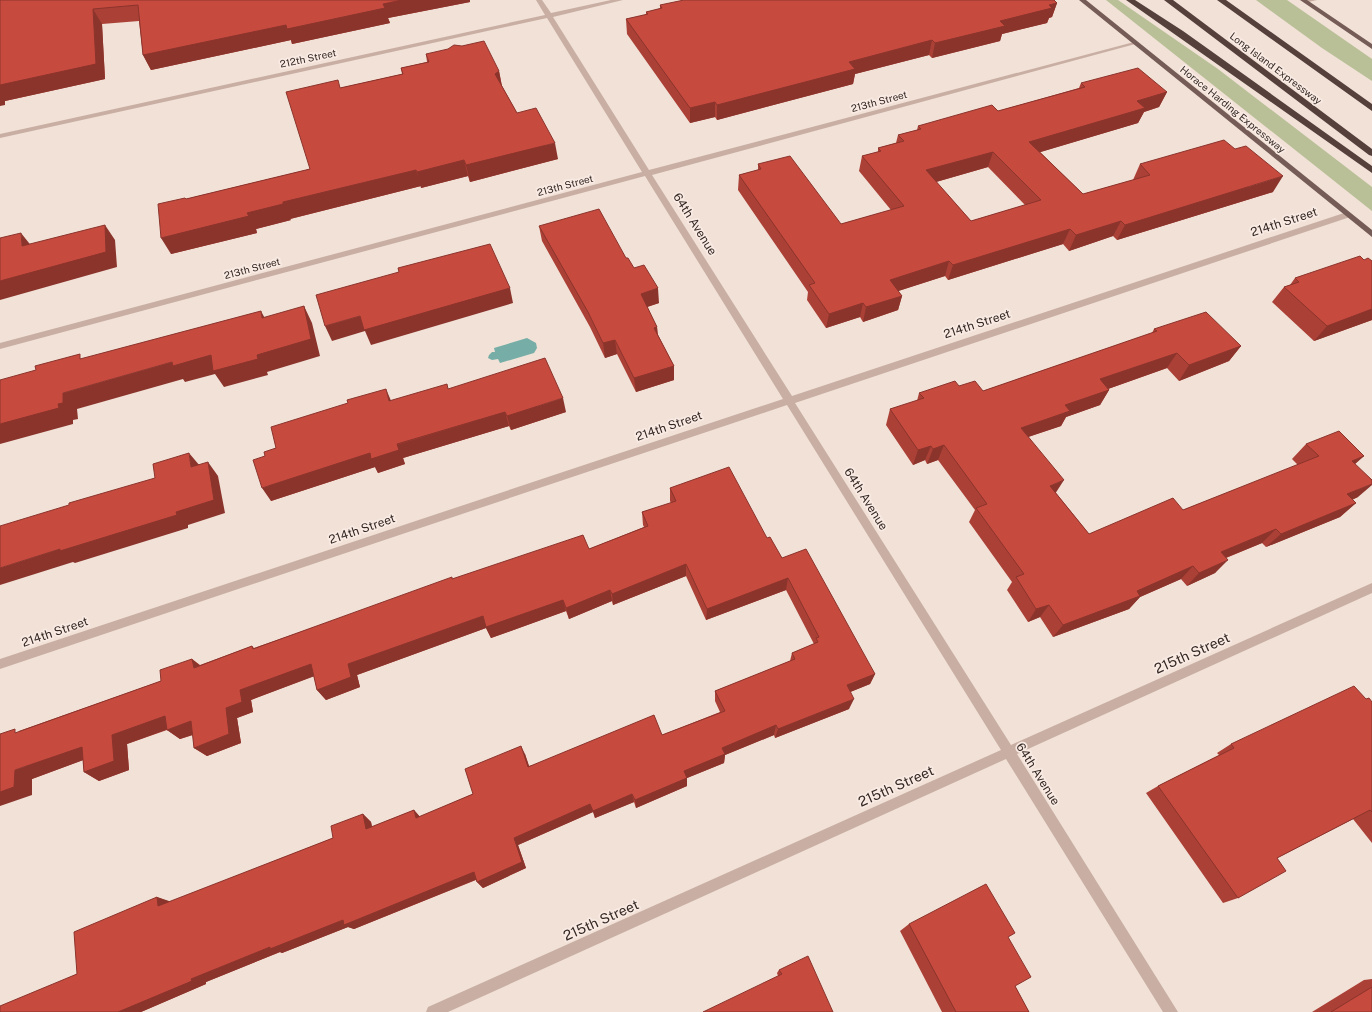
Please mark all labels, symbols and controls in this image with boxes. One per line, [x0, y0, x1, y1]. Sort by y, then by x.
street label: Long Island Expressway [1228, 30, 1325, 107]
street label: 212th Street [279, 46, 337, 70]
street label: Horace Harding Expressway [1178, 63, 1288, 155]
street label: 213th Street [850, 88, 908, 114]
street label: 213th Street [536, 172, 594, 198]
street label: 64th Avenue [670, 190, 720, 258]
street label: 214th Street [1249, 205, 1319, 239]
street label: 213th Street [223, 255, 281, 281]
street label: 214th Street [942, 307, 1012, 341]
street label: 214th Street [634, 408, 704, 444]
street label: 64th Avenue [841, 465, 891, 533]
street label: 214th Street [327, 511, 397, 547]
street label: 214th Street [20, 614, 90, 650]
street label: 215th Street [1152, 629, 1232, 677]
street label: 64th Avenue [1013, 740, 1063, 808]
street label: 215th Street [856, 762, 936, 810]
street label: 215th Street [561, 896, 641, 944]

